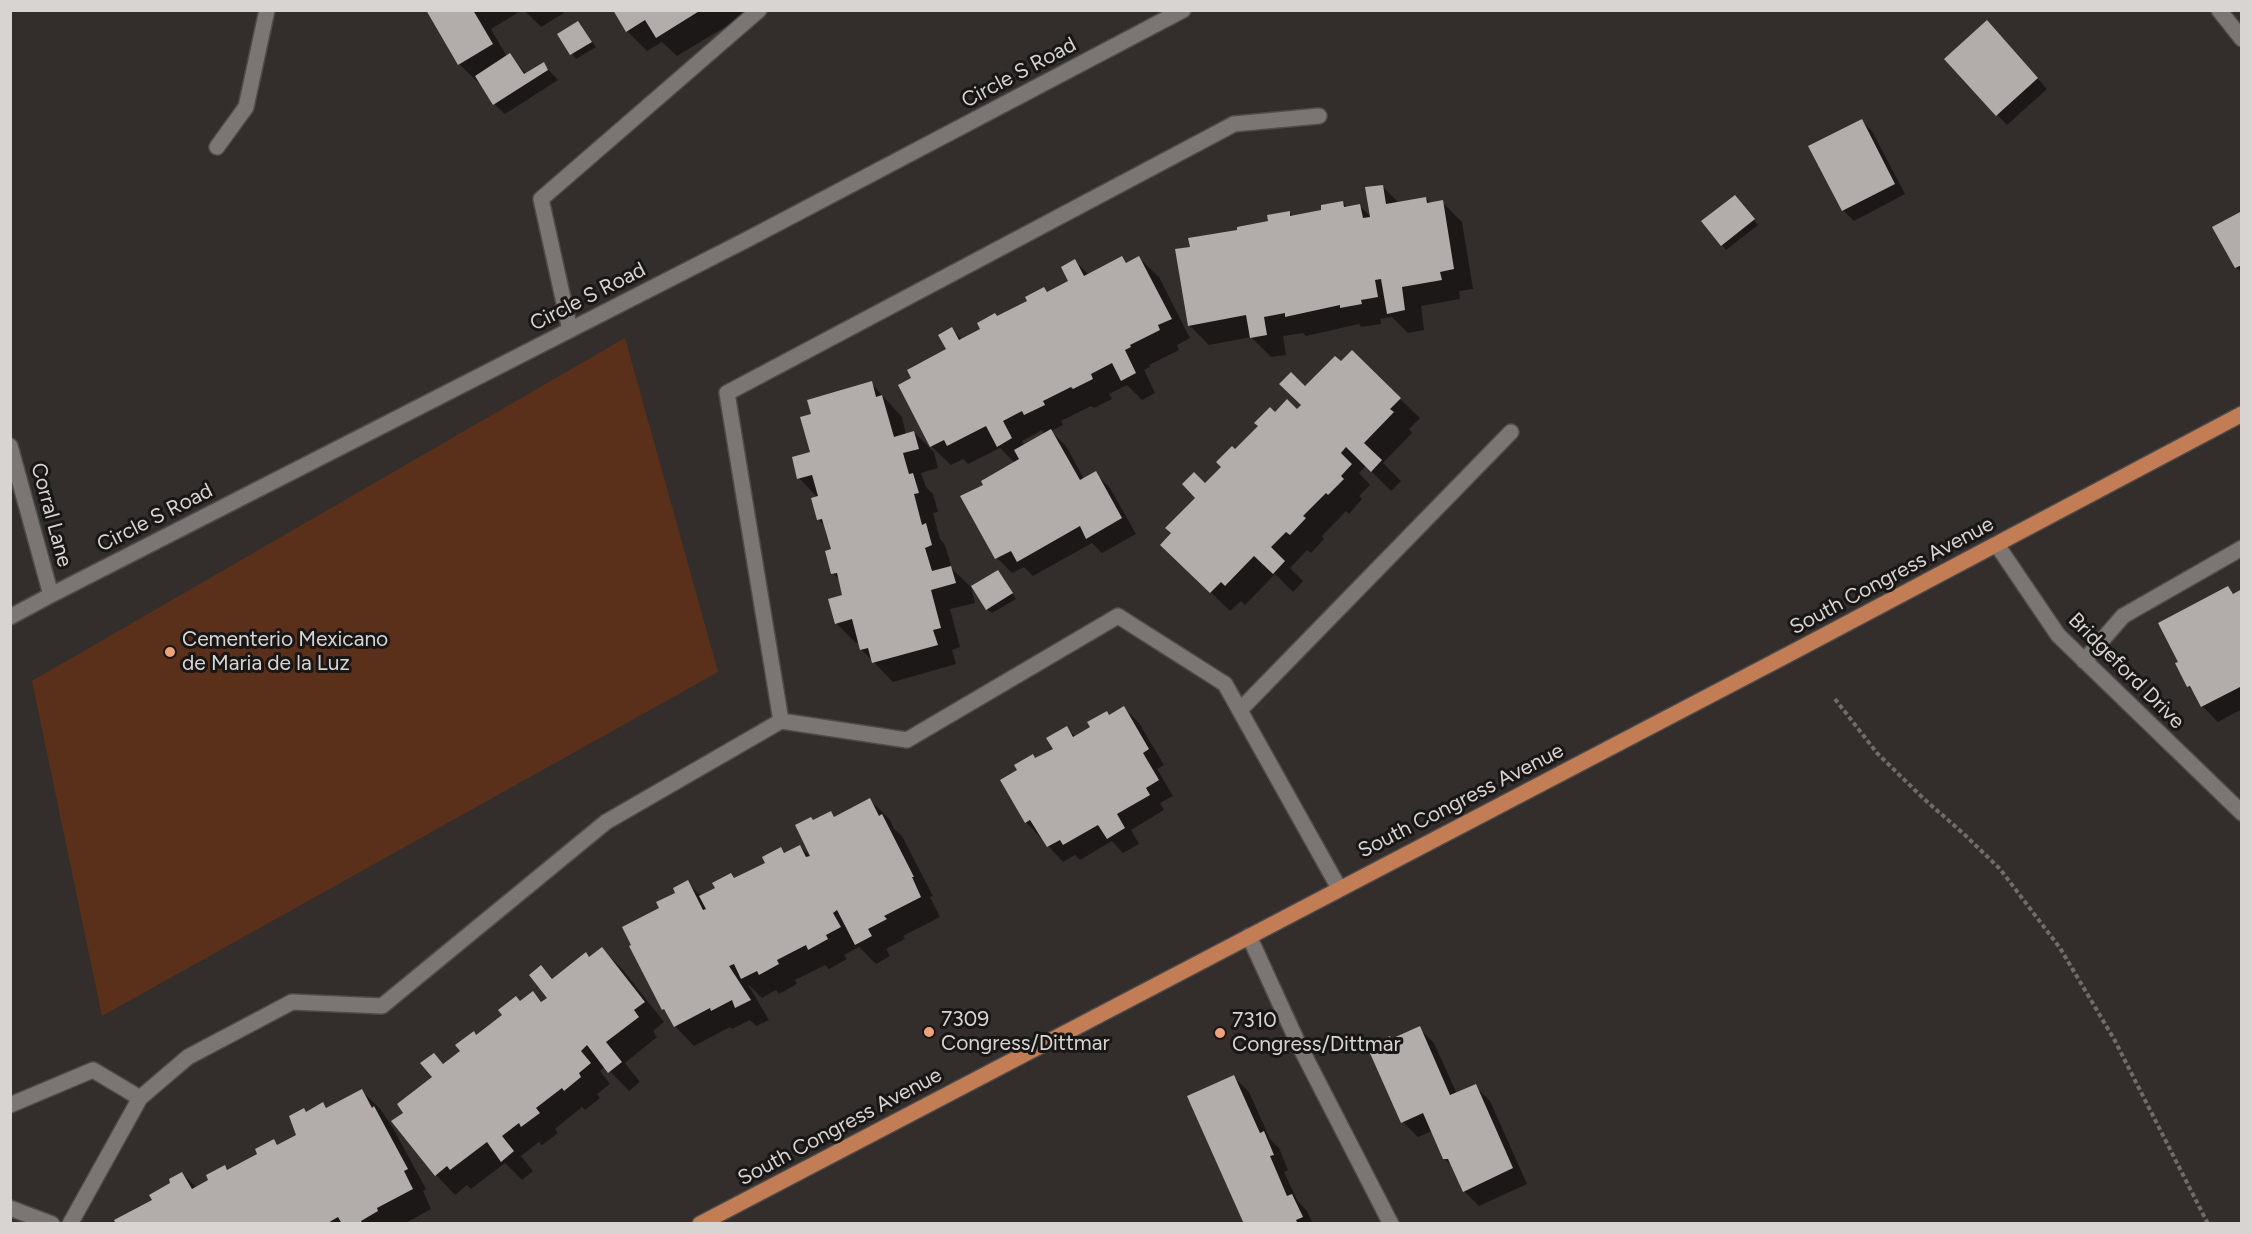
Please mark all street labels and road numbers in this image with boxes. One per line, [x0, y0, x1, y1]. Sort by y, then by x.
street label: Circle S Road [957, 32, 1081, 114]
street label: Circle S Road [526, 257, 650, 337]
street label: Corral Lane [25, 460, 77, 570]
street label: Circle S Road [93, 478, 217, 558]
street label: South Congress Avenue [1786, 512, 1998, 640]
street label: Bridgeford Drive [2063, 608, 2189, 734]
street label: South Congress Avenue [1354, 738, 1568, 864]
street label: South Congress Avenue [734, 1063, 946, 1191]

